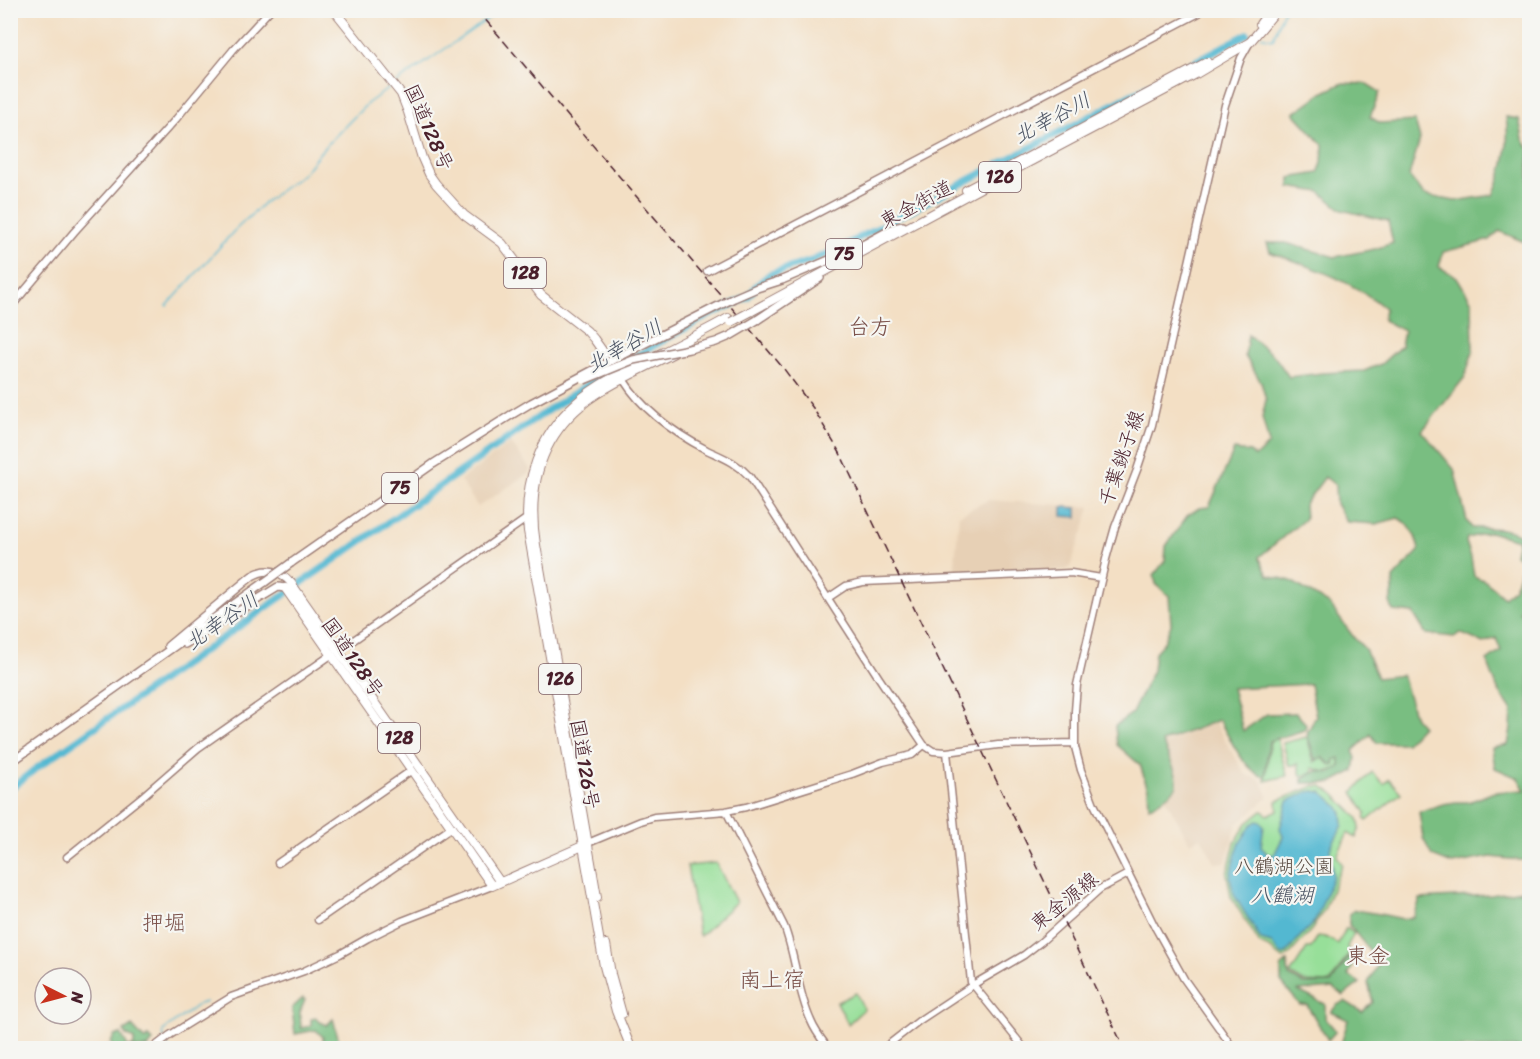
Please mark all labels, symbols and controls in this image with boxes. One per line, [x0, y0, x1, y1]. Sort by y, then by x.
street label: 国道128号 [394, 78, 463, 176]
water label: 北幸谷川 [1006, 82, 1098, 154]
road number: 126 [979, 162, 1021, 192]
street label: 東金街道 [873, 170, 960, 239]
road number: 75 [826, 239, 862, 269]
road number: 128 [504, 258, 546, 288]
district label: 台方 [848, 307, 892, 346]
water label: 北幸谷川 [578, 309, 670, 383]
street label: 千葉銚子線 [1089, 405, 1154, 511]
road number: 75 [382, 473, 418, 503]
water label: 北幸谷川 [177, 581, 267, 661]
street label: 国道128号 [312, 609, 393, 705]
road number: 126 [539, 664, 581, 694]
street label: 国道126号 [559, 716, 610, 812]
road number: 128 [378, 723, 420, 753]
park label: 八鶴湖公園 [1234, 849, 1334, 884]
street label: 東金源線 [1022, 863, 1106, 940]
water label: 八鶴湖 [1251, 876, 1315, 914]
district label: 押堀 [142, 903, 186, 942]
district label: 東金 [1346, 936, 1390, 975]
district label: 南上宿 [739, 960, 805, 999]
north arrow [33, 966, 93, 1026]
text: N [62, 989, 93, 1005]

